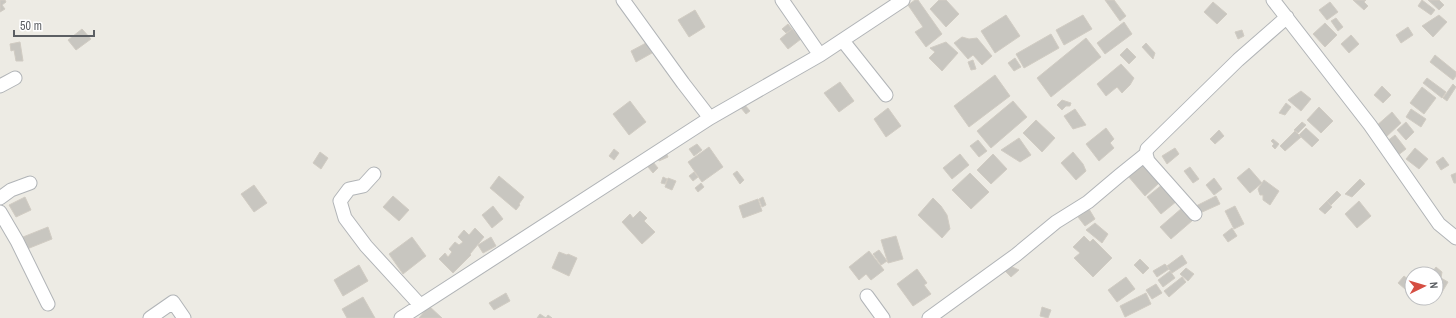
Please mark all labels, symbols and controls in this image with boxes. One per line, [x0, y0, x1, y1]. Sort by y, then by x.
scale bar [14, 12, 94, 38]
text: 50 m [20, 18, 42, 34]
north arrow [1404, 266, 1444, 306]
text: N [1427, 281, 1441, 289]

